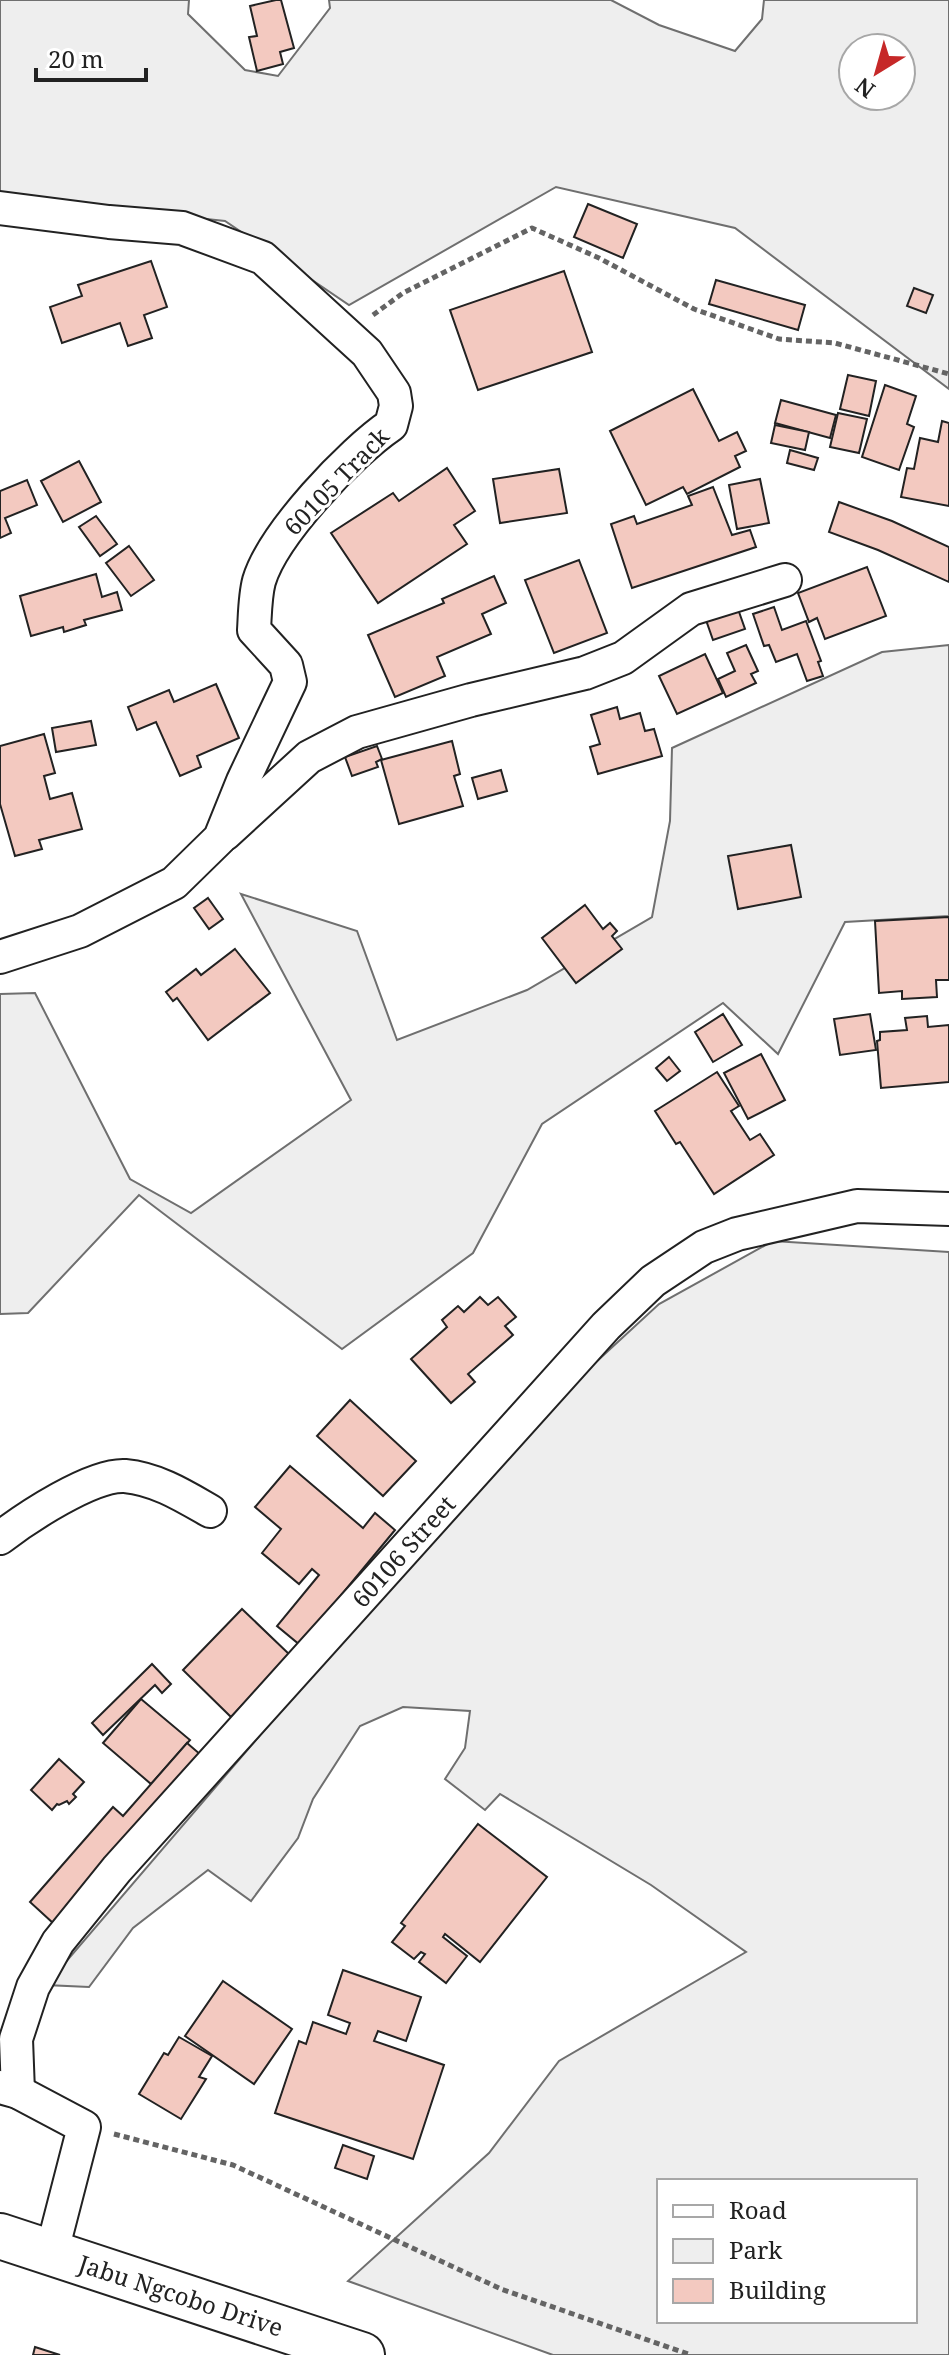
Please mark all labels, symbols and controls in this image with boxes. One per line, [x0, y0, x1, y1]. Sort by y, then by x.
scale bar [36, 32, 146, 82]
north arrow [837, 32, 917, 112]
text: 20 m [48, 42, 104, 75]
text: N [848, 72, 880, 106]
street label: 60105 Track [276, 419, 397, 542]
street label: 60106 Street [344, 1488, 462, 1614]
legend [657, 2179, 917, 2323]
text: Road [729, 2193, 787, 2226]
text: Park [729, 2233, 783, 2266]
street label: Jabu Ngcobo Drive [74, 2246, 287, 2344]
text: Building [729, 2273, 826, 2306]

